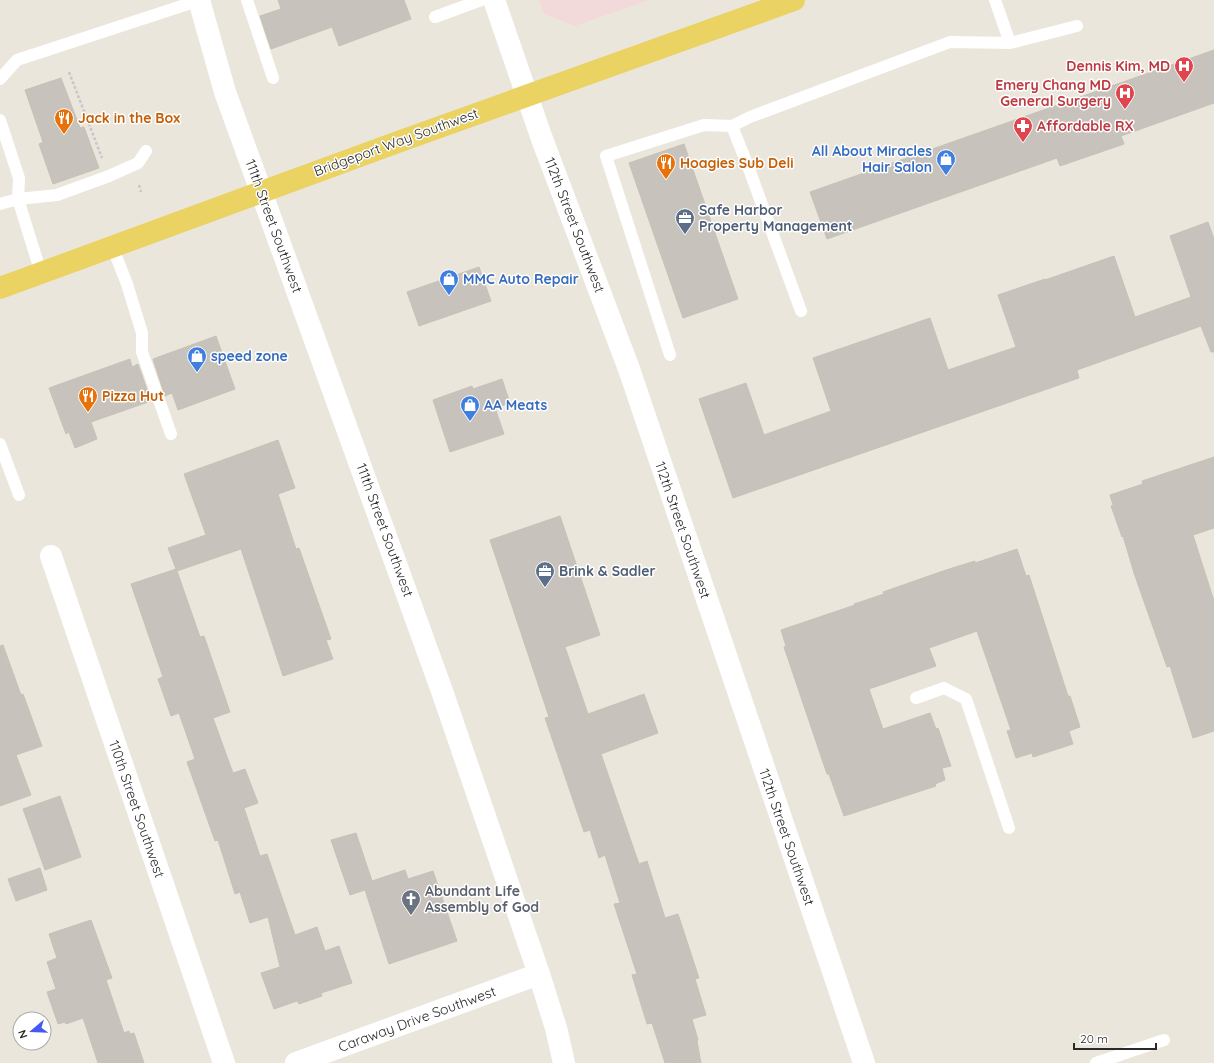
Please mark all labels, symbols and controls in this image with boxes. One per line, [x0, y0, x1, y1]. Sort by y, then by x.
hospital icon: Dennis Kim, MD [1173, 55, 1195, 83]
place label: Dennis Kim, MD [1066, 57, 1170, 75]
place label: Emery Chang MD General Surgery [995, 76, 1111, 110]
hospital icon: Emery Chang MD General Surgery [1114, 82, 1136, 110]
street label: Bridgeport Way Southwest [311, 104, 481, 180]
restaurant icon: Jack in the Box [53, 107, 75, 135]
place label: Jack in the Box [78, 109, 180, 127]
pharmacy icon: Affordable RX [1012, 115, 1034, 143]
place label: Affordable RX [1037, 117, 1134, 135]
place label: All About Miracles Hair Salon [812, 142, 932, 176]
shop icon: All About Miracles Hair Salon [935, 148, 957, 176]
restaurant icon: Hoagies Sub Deli [655, 152, 677, 180]
place label: Hoagies Sub Deli [680, 154, 794, 172]
street label: 112th Street Southwest [541, 155, 609, 295]
street label: 111th Street Southwest [241, 157, 307, 296]
place label: Safe Harbor Property Management [699, 201, 853, 235]
office icon: Safe Harbor Property Management [674, 207, 696, 235]
shop icon: MMC Auto Repair [438, 268, 460, 296]
place label: MMC Auto Repair [463, 270, 579, 288]
shop icon: speed zone [186, 345, 208, 373]
place label: speed zone [211, 347, 288, 365]
restaurant icon: Pizza Hut [77, 385, 99, 413]
place label: Pizza Hut [102, 387, 164, 405]
shop icon: AA Meats [459, 394, 481, 422]
place label: AA Meats [484, 396, 547, 414]
street label: 112th Street Southwest [651, 459, 715, 601]
street label: 111th Street Southwest [352, 461, 418, 600]
office icon: Brink & Sadler [534, 560, 556, 588]
place label: Brink & Sadler [559, 562, 656, 580]
street label: 110th Street Southwest [105, 738, 169, 880]
street label: 112th Street Southwest [755, 766, 819, 908]
place label: Abundant Life Assembly of God [425, 882, 539, 916]
church icon: Abundant Life Assembly of God [400, 888, 422, 916]
street label: Caraway Drive Southwest [336, 982, 498, 1056]
north arrow [12, 1011, 52, 1051]
scale bar [1074, 1025, 1156, 1051]
text: N [15, 1028, 30, 1040]
text: 20 m [1080, 1031, 1108, 1046]

